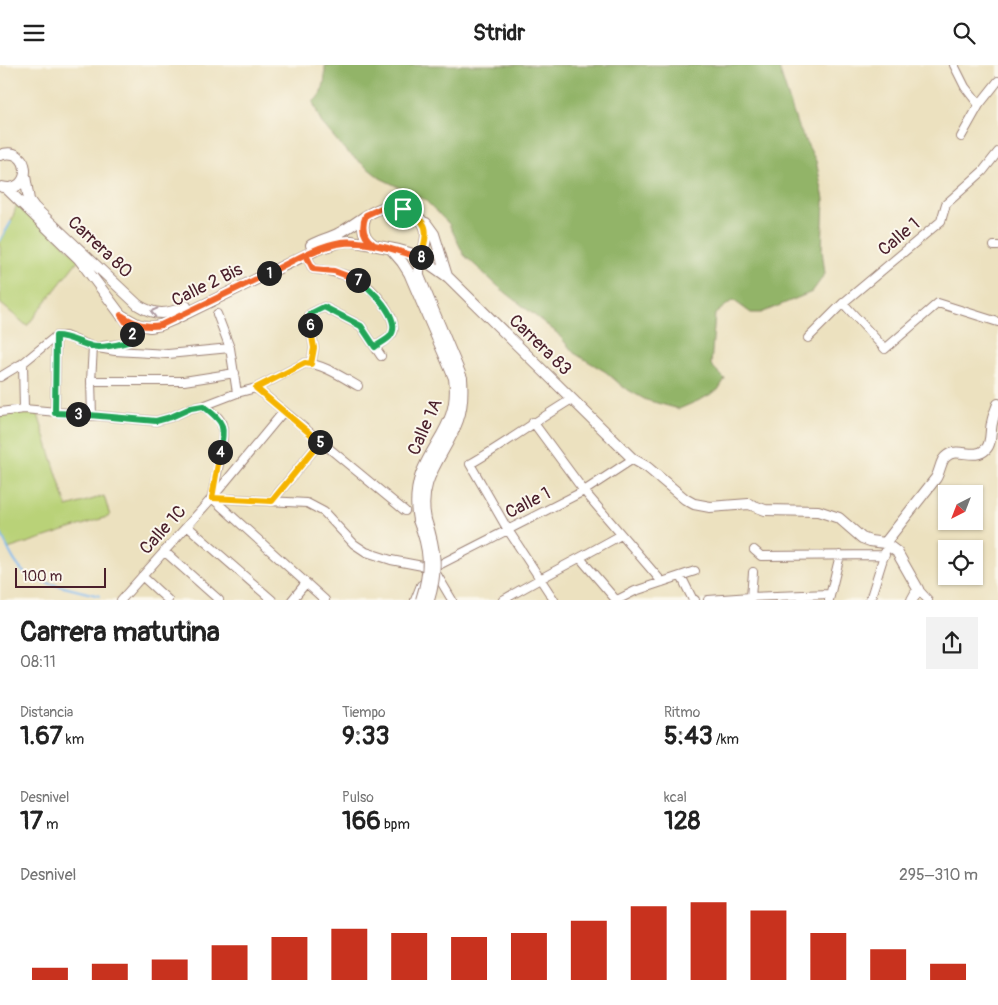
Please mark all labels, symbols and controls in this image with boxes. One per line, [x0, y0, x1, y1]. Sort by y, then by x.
icon: menu [20, 19, 48, 47]
text: Stridr [473, 19, 525, 47]
icon: search [950, 19, 978, 47]
pin [382, 188, 424, 230]
icon: arrive [389, 195, 417, 223]
street label: Carrera 80 [63, 211, 137, 283]
street label: Calle 1 [873, 213, 925, 261]
pin: 8 [408, 245, 434, 269]
text: 8 [418, 249, 425, 266]
street label: Calle 2 Bis [168, 258, 246, 312]
pin: 1 [256, 261, 282, 285]
text: 1 [267, 265, 272, 282]
pin: 7 [346, 267, 370, 293]
text: 7 [355, 272, 362, 289]
one-way arrow [149, 307, 158, 318]
street label: Carrera 83 [504, 309, 576, 381]
pin: 6 [298, 313, 322, 337]
text: 6 [306, 317, 315, 334]
pin: 2 [120, 321, 144, 347]
text: 2 [129, 326, 136, 343]
street label: Calle 1A [402, 395, 448, 459]
pin: 3 [66, 401, 90, 427]
text: 3 [75, 406, 82, 423]
pin: 5 [308, 429, 332, 455]
text: 5 [317, 434, 324, 451]
pin: 4 [208, 439, 232, 465]
text: 4 [216, 444, 225, 461]
street label: Calle 1 [501, 482, 555, 524]
north arrow [938, 485, 982, 530]
map controls [938, 485, 983, 585]
street label: Calle 1C [135, 500, 191, 560]
button: locate [938, 540, 983, 585]
scale bar [15, 565, 106, 588]
text: 100 m [22, 568, 62, 585]
text: Carrera matutina [20, 615, 220, 650]
button: share [926, 617, 978, 669]
text: 08:11 [20, 652, 56, 672]
text: Distancia [20, 704, 73, 721]
text: Tiempo [342, 704, 386, 721]
text: Ritmo [664, 704, 700, 721]
text: 1.67 [20, 721, 63, 752]
text: 9:33 [342, 721, 389, 752]
text: 5:43 [664, 721, 713, 752]
text: km [63, 731, 84, 748]
text: /km [713, 731, 739, 748]
text: Desnivel [20, 789, 69, 806]
text: Pulso [342, 789, 374, 806]
text: kcal [664, 789, 687, 806]
text: 17 [20, 806, 43, 837]
text: 166 [342, 806, 381, 837]
text: 128 [664, 806, 700, 837]
text: m [43, 816, 59, 833]
text: bpm [381, 816, 410, 833]
text: Desnivel [20, 865, 76, 885]
text: 295–310 m [899, 865, 978, 885]

